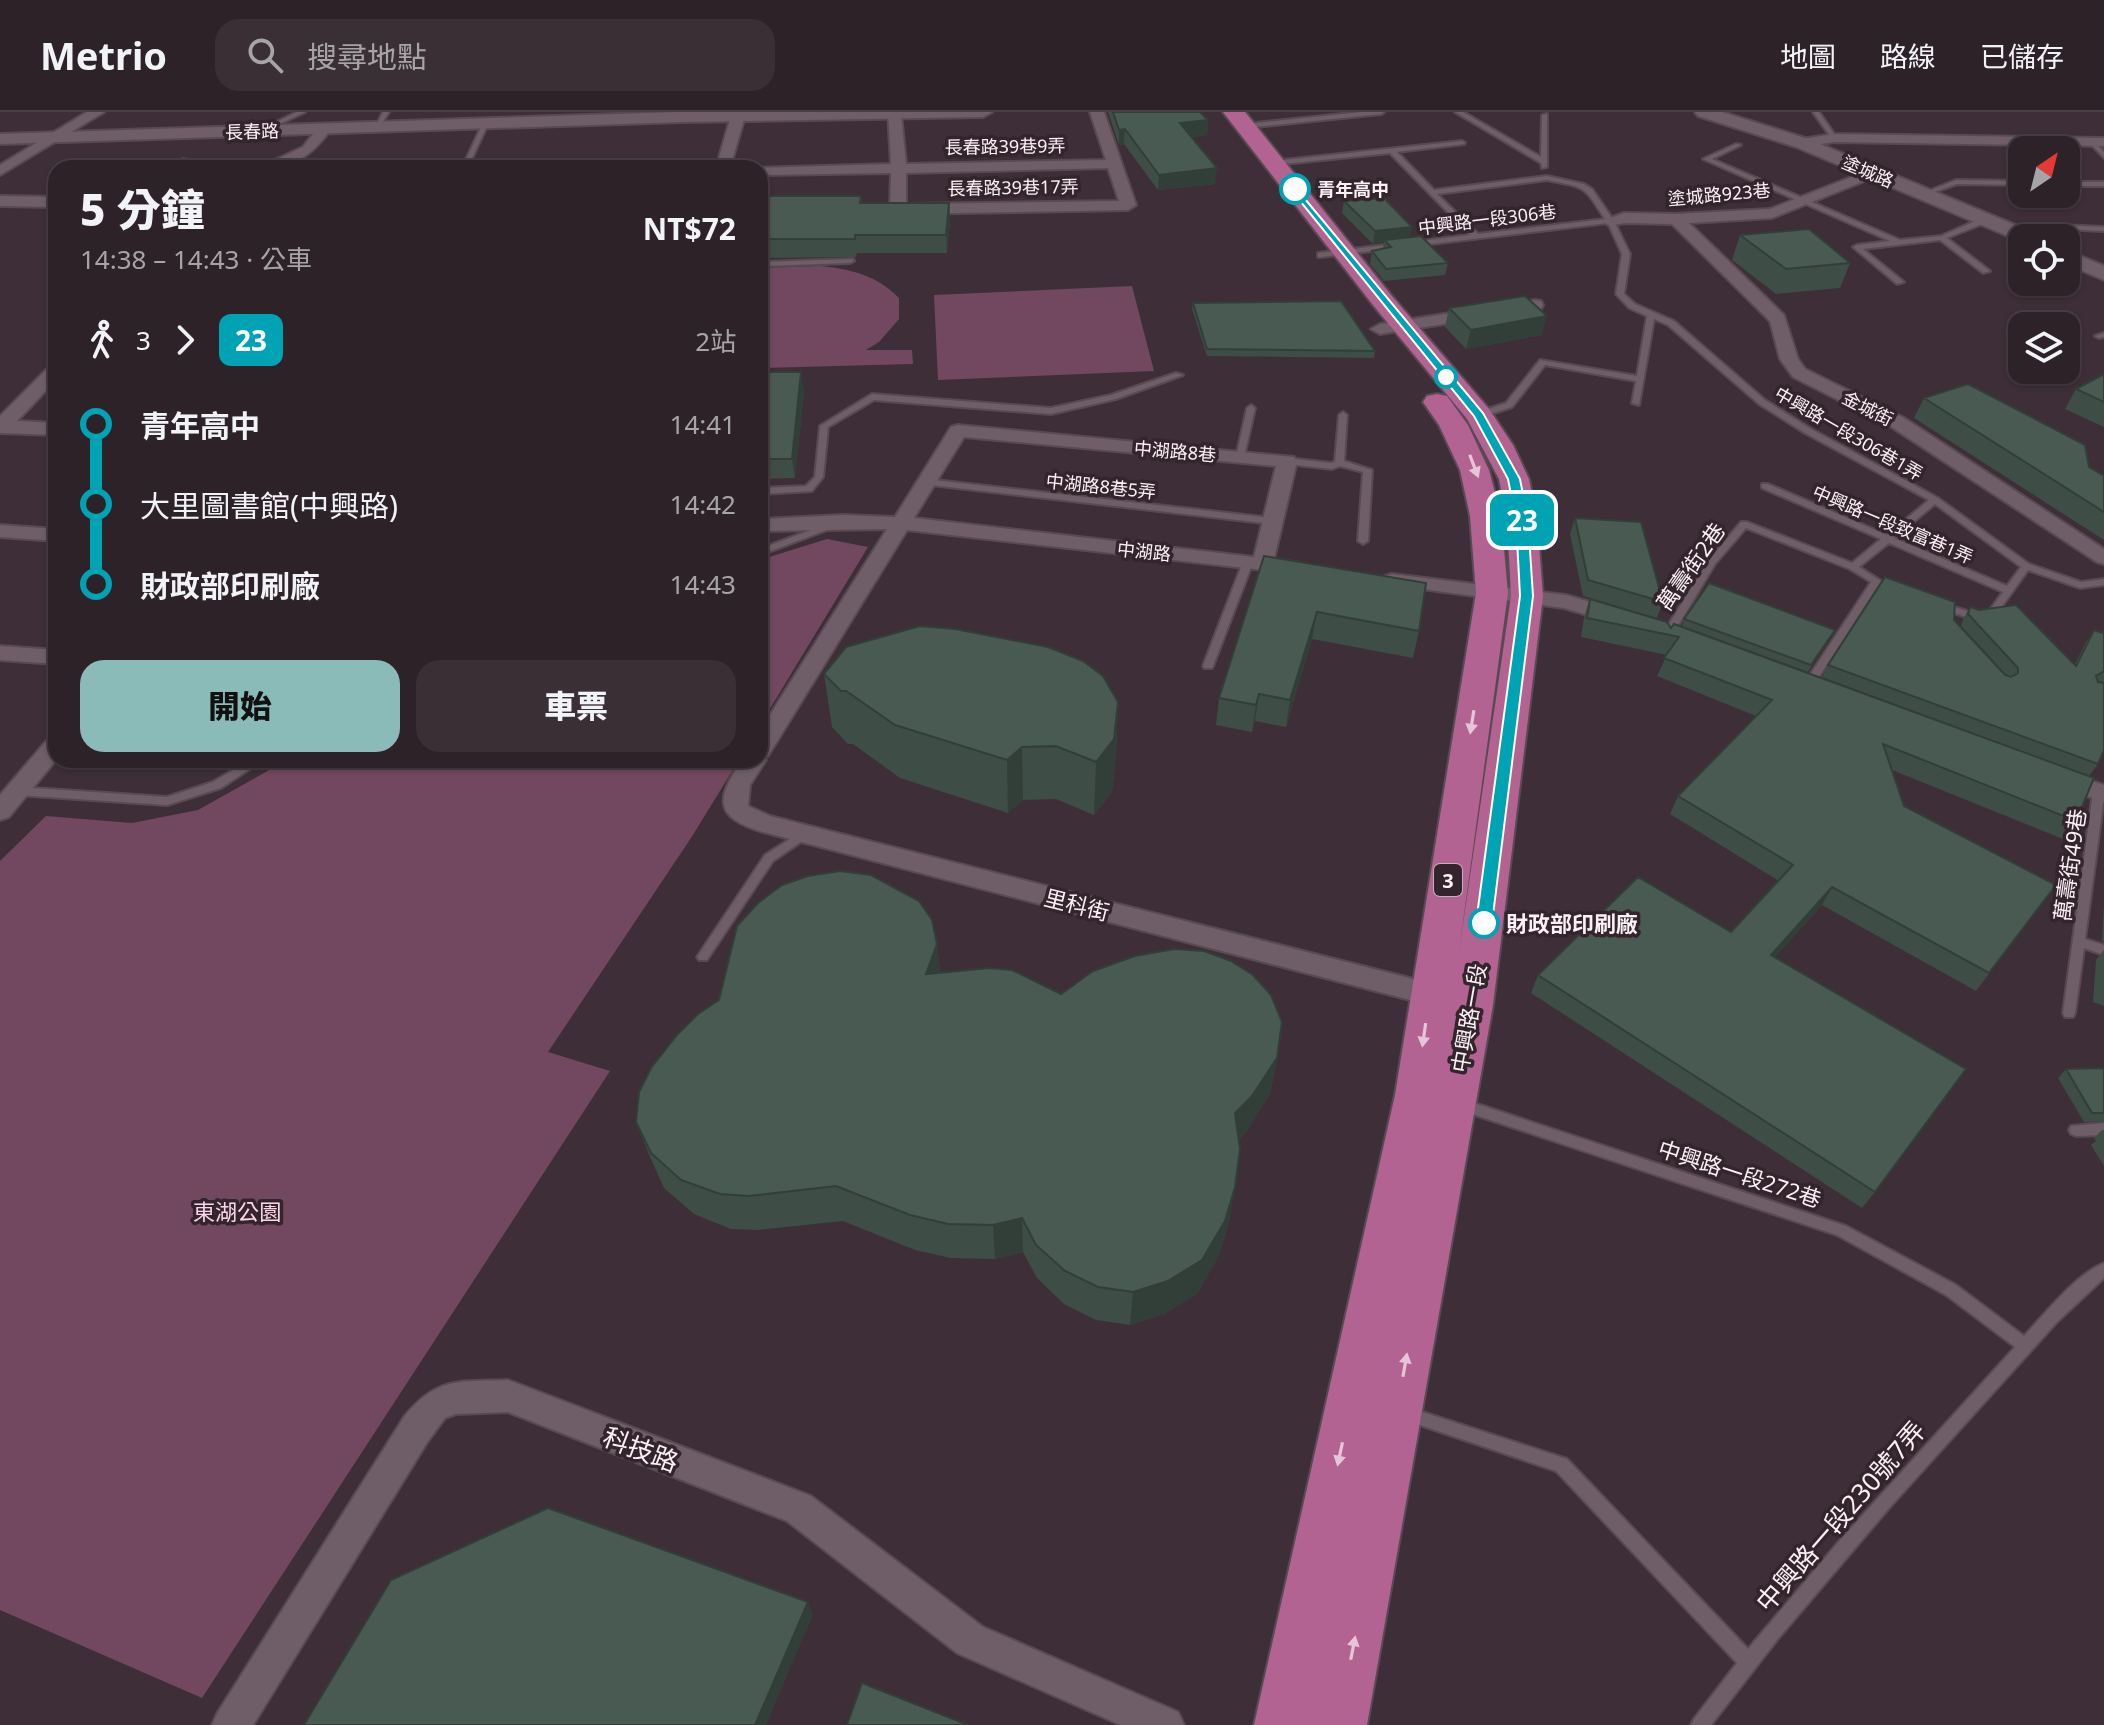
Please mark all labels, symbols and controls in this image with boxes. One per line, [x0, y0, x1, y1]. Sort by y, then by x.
search box [215, 19, 775, 91]
text: Metrio [40, 29, 167, 81]
icon: search [243, 33, 287, 77]
text: 搜尋地點 [307, 36, 427, 77]
text: 地圖 [1780, 37, 1836, 75]
text: 路線 [1880, 37, 1936, 75]
text: 已儲存 [1980, 37, 2064, 75]
street label: 長春路 [225, 118, 279, 144]
street label: 長春路39巷9弄 [944, 133, 1066, 159]
north arrow [2008, 136, 2080, 208]
map controls [2008, 136, 2080, 384]
street label: 塗城路 [1838, 149, 1898, 193]
street label: 長春路39巷17弄 [947, 174, 1079, 200]
marker: 青年高中 [1280, 174, 1310, 204]
place label: 青年高中 [1317, 177, 1389, 201]
street label: 塗城路923巷 [1667, 178, 1771, 210]
text: 5 分鐘 [80, 179, 205, 239]
street label: 中興路一段306巷 [1417, 199, 1557, 239]
text: NT$72 [643, 208, 736, 249]
button: locate [2008, 224, 2080, 296]
text: 14:38 – 14:43 · 公車 [80, 241, 312, 277]
button: layers [2008, 312, 2080, 384]
icon: walk [80, 318, 124, 362]
icon: forward [163, 318, 207, 362]
text: 23 [235, 321, 267, 359]
text: 3 [136, 322, 151, 358]
text: 2站 [695, 323, 736, 359]
unlabelled marker [1435, 366, 1457, 388]
street label: 中興路一段306巷1弄 [1771, 381, 1927, 485]
street label: 金城街 [1838, 385, 1898, 431]
text: 青年高中 [140, 405, 260, 446]
text: 14:41 [670, 406, 736, 442]
street label: 中湖路8巷 [1133, 435, 1217, 467]
one-way arrow [1468, 454, 1481, 478]
street label: 中湖路8巷5弄 [1045, 468, 1157, 504]
street label: 中興路一段致富巷1弄 [1809, 479, 1977, 569]
text: 大里圖書館(中興路) [140, 485, 398, 526]
text: 14:42 [670, 486, 736, 522]
line badge: 23 [1486, 494, 1558, 546]
text: 23 [1506, 501, 1538, 539]
street label: 萬壽街2巷 [1649, 516, 1731, 616]
street label: 中湖路 [1116, 536, 1172, 566]
text: 財政部印刷廠 [140, 565, 320, 606]
text: 14:43 [670, 566, 736, 602]
button: 開始 [80, 660, 400, 752]
button: 車票 [416, 660, 736, 752]
one-way arrow [1465, 710, 1478, 735]
street label: 萬壽街49巷 [2046, 807, 2092, 923]
road number: 3 [1434, 864, 1462, 896]
street label: 里科街 [1041, 881, 1113, 927]
marker: 財政部印刷廠 [1469, 908, 1499, 938]
place label: 財政部印刷廠 [1506, 908, 1638, 938]
street label: 中興路一段 [1444, 961, 1492, 1075]
one-way arrow [1418, 1023, 1431, 1048]
street label: 中興路一段272巷 [1655, 1133, 1825, 1213]
park label: 東湖公園 [193, 1196, 281, 1226]
one-way arrow [1400, 1352, 1412, 1377]
street label: 中興路一段230號7弄 [1747, 1413, 1933, 1619]
street label: 科技路 [598, 1418, 684, 1480]
one-way arrow [1333, 1442, 1346, 1467]
one-way arrow [1347, 1636, 1359, 1661]

